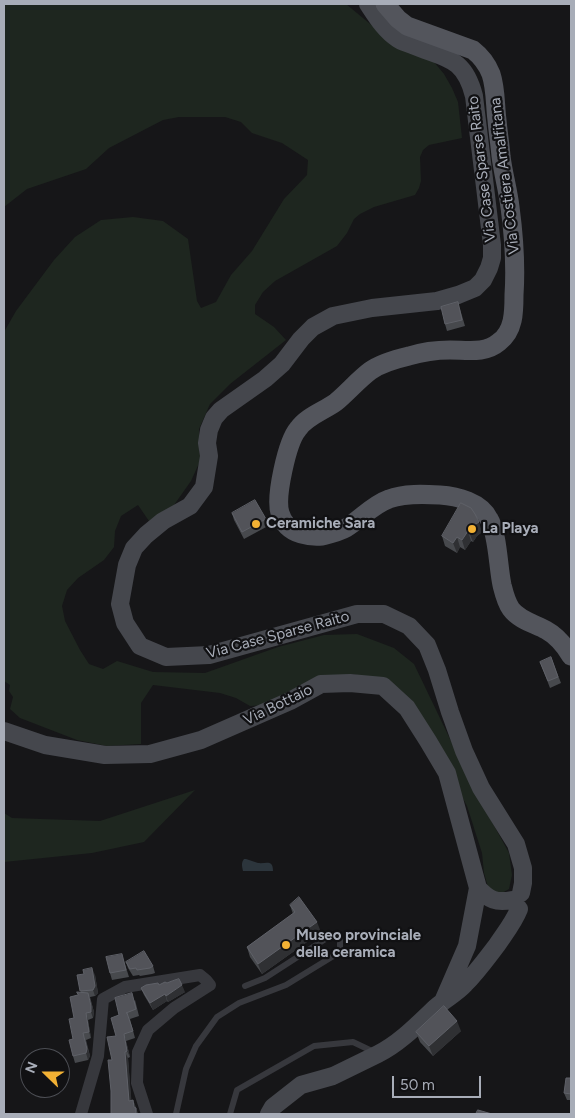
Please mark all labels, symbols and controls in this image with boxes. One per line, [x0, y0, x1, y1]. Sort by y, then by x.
street label: Via Case Sparse Raito [464, 95, 500, 243]
street label: Via Costiera Amalfitana [486, 97, 524, 255]
place label: Ceramiche Sara [266, 515, 375, 533]
marker: Ceramiche Sara [250, 518, 262, 530]
place label: La Playa [482, 520, 539, 538]
marker: La Playa [466, 523, 478, 535]
street label: Via Case Sparse Raito [205, 607, 351, 663]
street label: Via Bottaio [241, 681, 315, 729]
place label: Museo provinciale della ceramica [296, 927, 421, 962]
marker: Museo provinciale della ceramica [280, 939, 292, 951]
north arrow [20, 1048, 70, 1098]
text: N [22, 1059, 41, 1076]
scale bar [395, 1066, 484, 1098]
text: 50 m [400, 1076, 435, 1094]

